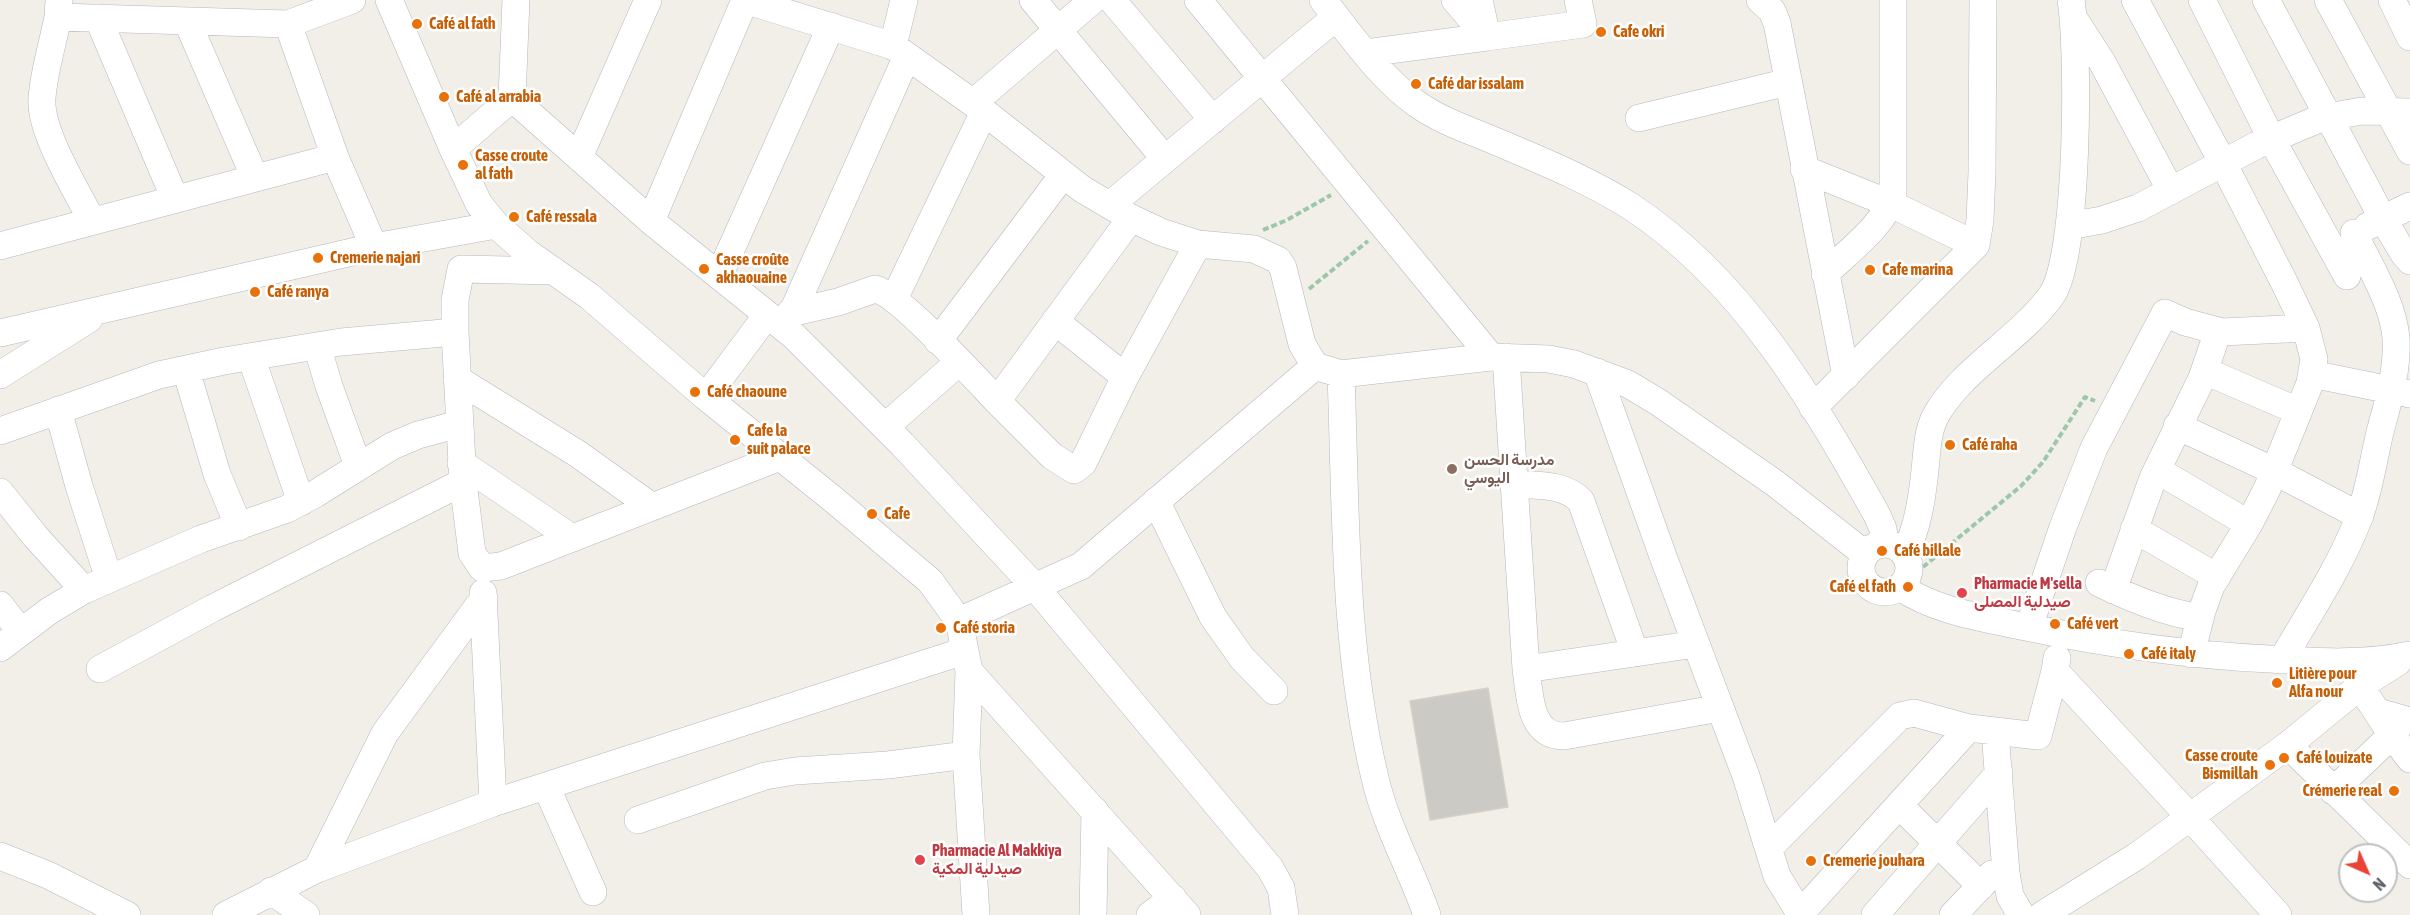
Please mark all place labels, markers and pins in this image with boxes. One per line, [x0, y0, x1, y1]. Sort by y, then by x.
place label: Café al fath [429, 14, 496, 34]
marker: Café al fath [410, 17, 424, 31]
place label: Cafe okri [1613, 22, 1664, 42]
marker: Cafe okri [1594, 25, 1608, 39]
place label: Café dar issalam [1428, 74, 1524, 94]
marker: Café dar issalam [1409, 77, 1423, 91]
place label: Café al arrabia [456, 87, 541, 107]
marker: Café al arrabia [437, 90, 451, 104]
place label: Casse croute al fath [475, 146, 548, 184]
marker: Casse croute al fath [456, 158, 470, 172]
place label: Café ressala [526, 207, 597, 227]
marker: Café ressala [507, 210, 521, 224]
place label: Cremerie najari [330, 248, 421, 268]
place label: Casse croûte akhaouaine [716, 250, 789, 288]
marker: Cremerie najari [311, 251, 325, 265]
place label: Cafe marina [1882, 260, 1953, 280]
marker: Casse croûte akhaouaine [697, 262, 711, 276]
marker: Cafe marina [1863, 263, 1877, 277]
place label: Café ranya [267, 282, 329, 302]
marker: Café ranya [248, 285, 262, 299]
place label: Café chaoune [707, 382, 787, 402]
marker: Café chaoune [688, 385, 702, 399]
place label: Cafe la suit palace [747, 421, 811, 459]
marker: Cafe la suit palace [728, 433, 742, 447]
place label: Café raha [1962, 435, 2018, 455]
marker: Café raha [1943, 438, 1957, 452]
place label: مدرسة الحسن اليوسي [1464, 450, 1554, 488]
marker: مدرسة الحسن اليوسي [1445, 462, 1459, 476]
place label: Cafe [884, 504, 910, 524]
marker: Cafe [865, 507, 879, 521]
place label: Café billale [1894, 541, 1961, 561]
marker: Café billale [1875, 544, 1889, 558]
place label: Pharmacie M'sella صيدلية المصلى [1974, 574, 2082, 612]
place label: Café el fath [1830, 577, 1896, 597]
marker: Café el fath [1901, 580, 1915, 594]
marker: Pharmacie M'sella صيدلية المصلى [1955, 586, 1969, 600]
place label: Café vert [2067, 614, 2118, 634]
marker: Café vert [2048, 617, 2062, 631]
place label: Café storia [953, 618, 1015, 638]
marker: Café storia [934, 621, 948, 635]
place label: Café italy [2141, 644, 2196, 664]
marker: Café italy [2122, 647, 2136, 661]
place label: Litière pour Alfa nour [2289, 664, 2356, 702]
marker: Litière pour Alfa nour [2270, 676, 2284, 690]
place label: Casse croute Bismillah [2185, 746, 2258, 784]
place label: Café louizate [2296, 748, 2372, 768]
marker: Café louizate [2277, 751, 2291, 765]
marker: Casse croute Bismillah [2263, 758, 2277, 772]
place label: Crémerie real [2303, 781, 2382, 801]
marker: Crémerie real [2387, 784, 2401, 798]
place label: Pharmacie Al Makkiya صيدلية المكية [932, 841, 1062, 879]
place label: Cremerie jouhara [1823, 851, 1925, 871]
marker: Pharmacie Al Makkiya صيدلية المكية [913, 853, 927, 867]
marker: Cremerie jouhara [1804, 854, 1818, 868]

